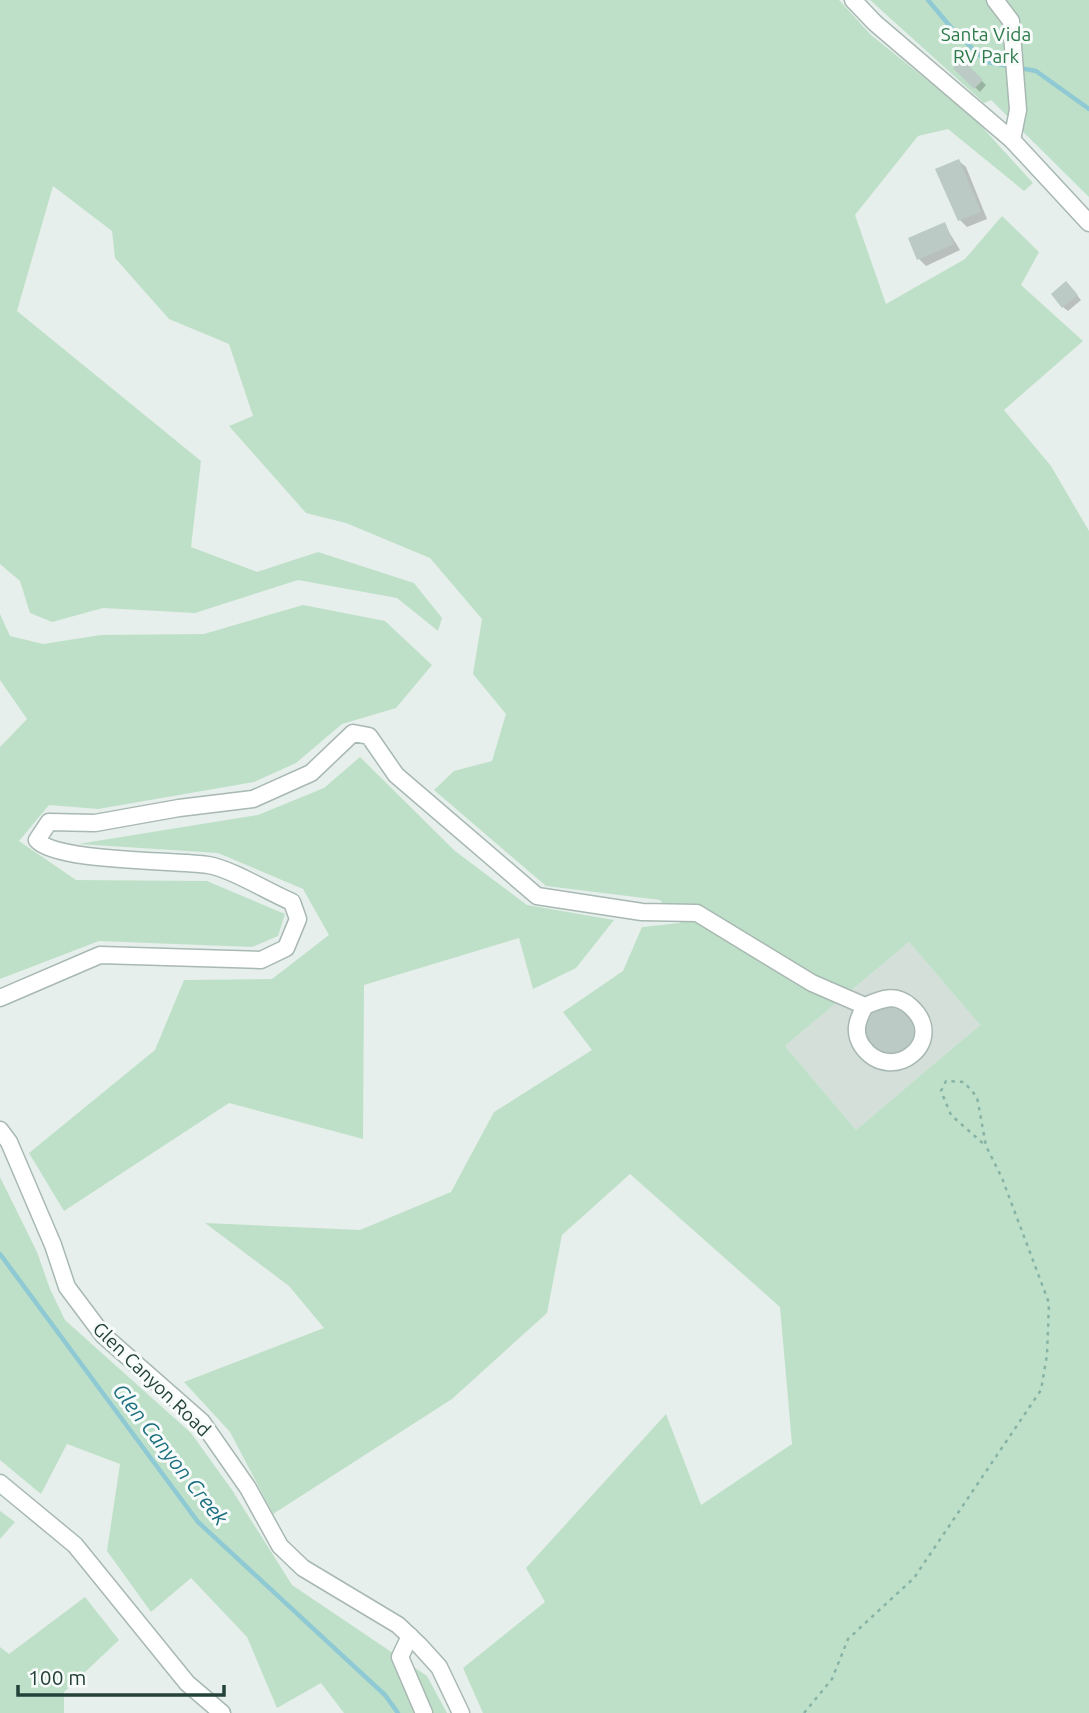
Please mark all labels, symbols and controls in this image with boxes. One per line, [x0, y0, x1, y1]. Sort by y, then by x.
park label: Santa Vida RV Park [941, 23, 1031, 67]
street label: Glen Canyon Road [89, 1317, 215, 1441]
water label: Glen Canyon Creek [108, 1378, 234, 1530]
scale bar [18, 1654, 224, 1698]
text: 100 m [28, 1665, 86, 1689]

